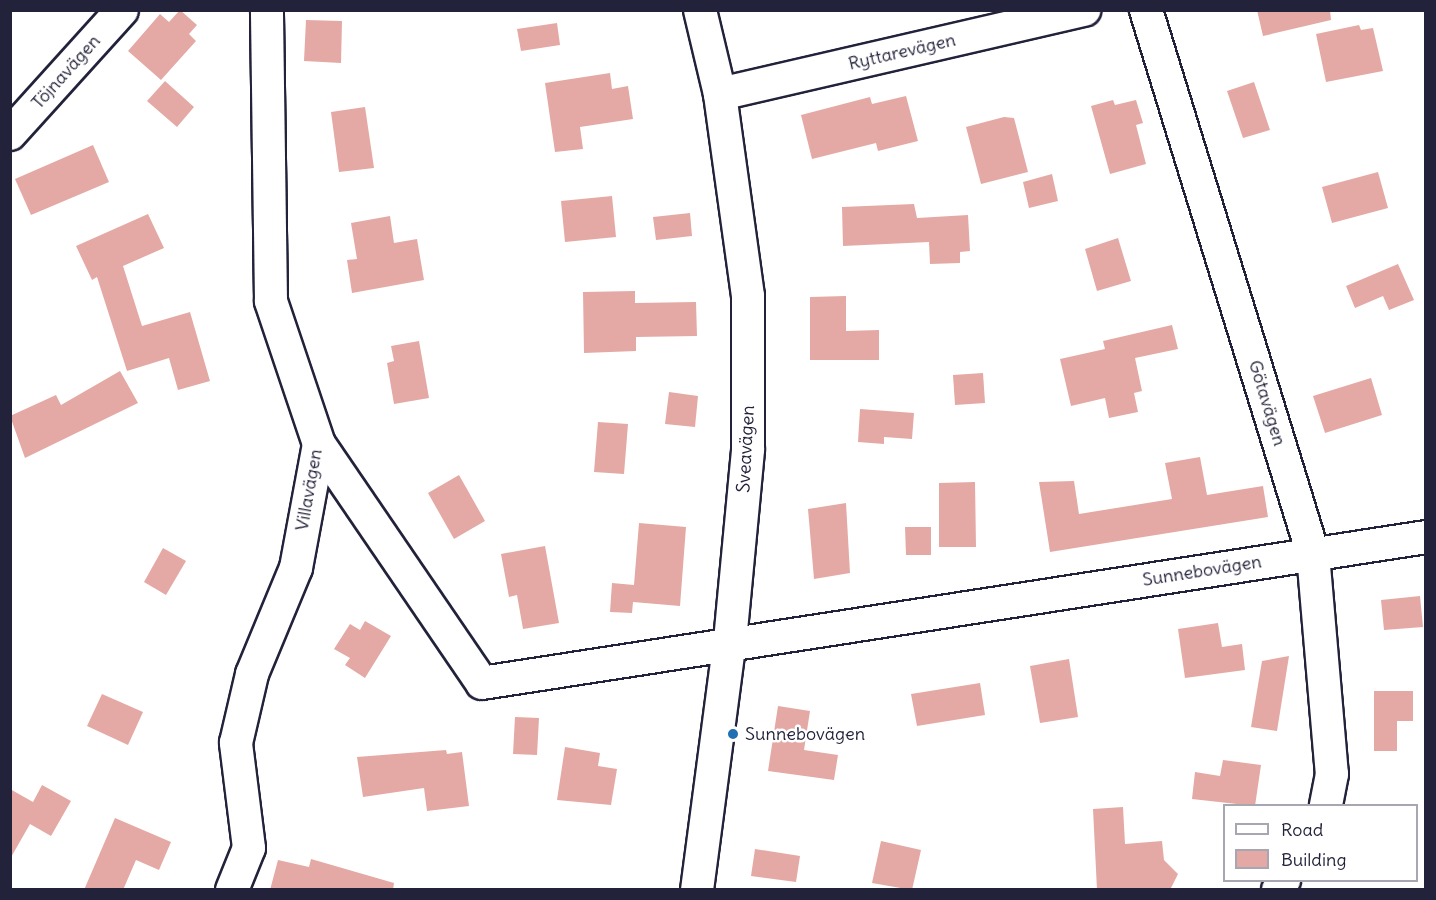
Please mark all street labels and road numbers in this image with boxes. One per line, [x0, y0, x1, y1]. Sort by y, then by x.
street label: Ryttarevägen [846, 29, 958, 75]
street label: Töjnavägen [27, 31, 105, 113]
street label: Götavägen [1244, 358, 1290, 448]
street label: Sveavägen [733, 405, 759, 493]
street label: Villavägen [291, 447, 327, 533]
street label: Sunnebovägen [1141, 551, 1263, 591]

